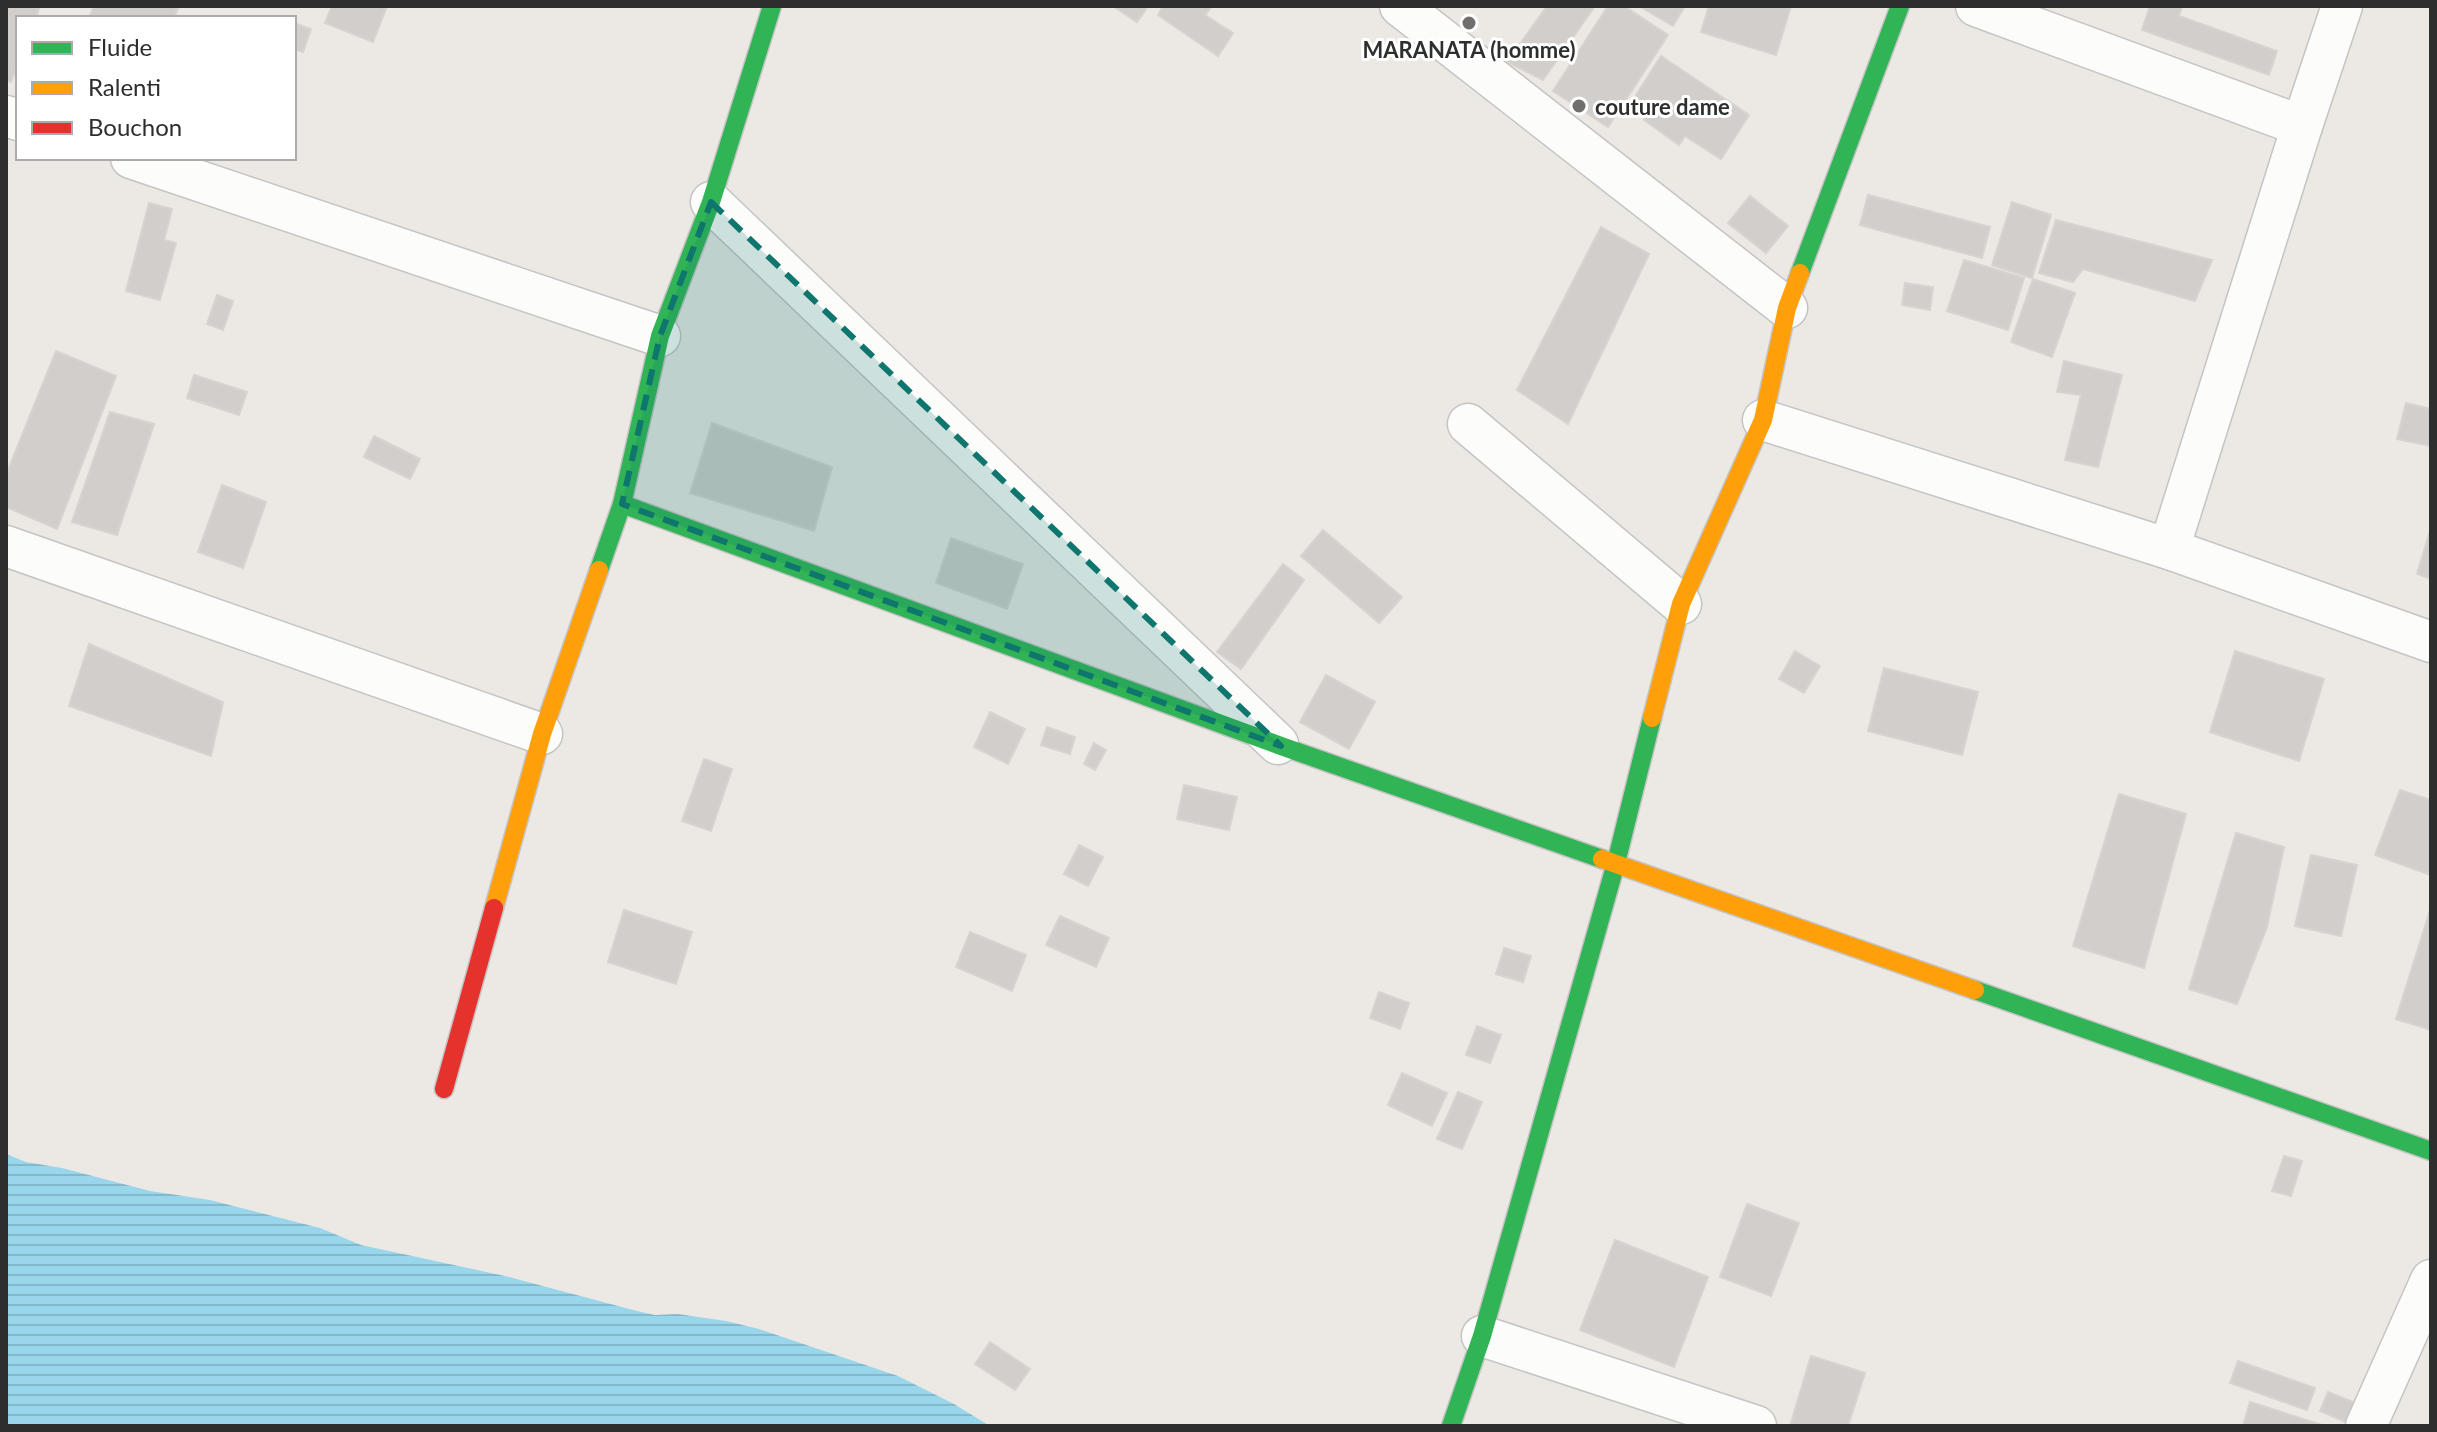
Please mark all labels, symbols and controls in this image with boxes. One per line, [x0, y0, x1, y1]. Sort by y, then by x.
marker: MARANATA (homme) [1460, 14, 1478, 32]
legend [16, 16, 296, 160]
text: Fluide [88, 32, 152, 61]
place label: MARANATA (homme) [1363, 36, 1575, 63]
text: Ralenti [88, 72, 161, 101]
place label: couture dame [1595, 93, 1730, 120]
marker: couture dame [1570, 97, 1588, 115]
text: Bouchon [88, 112, 182, 141]

